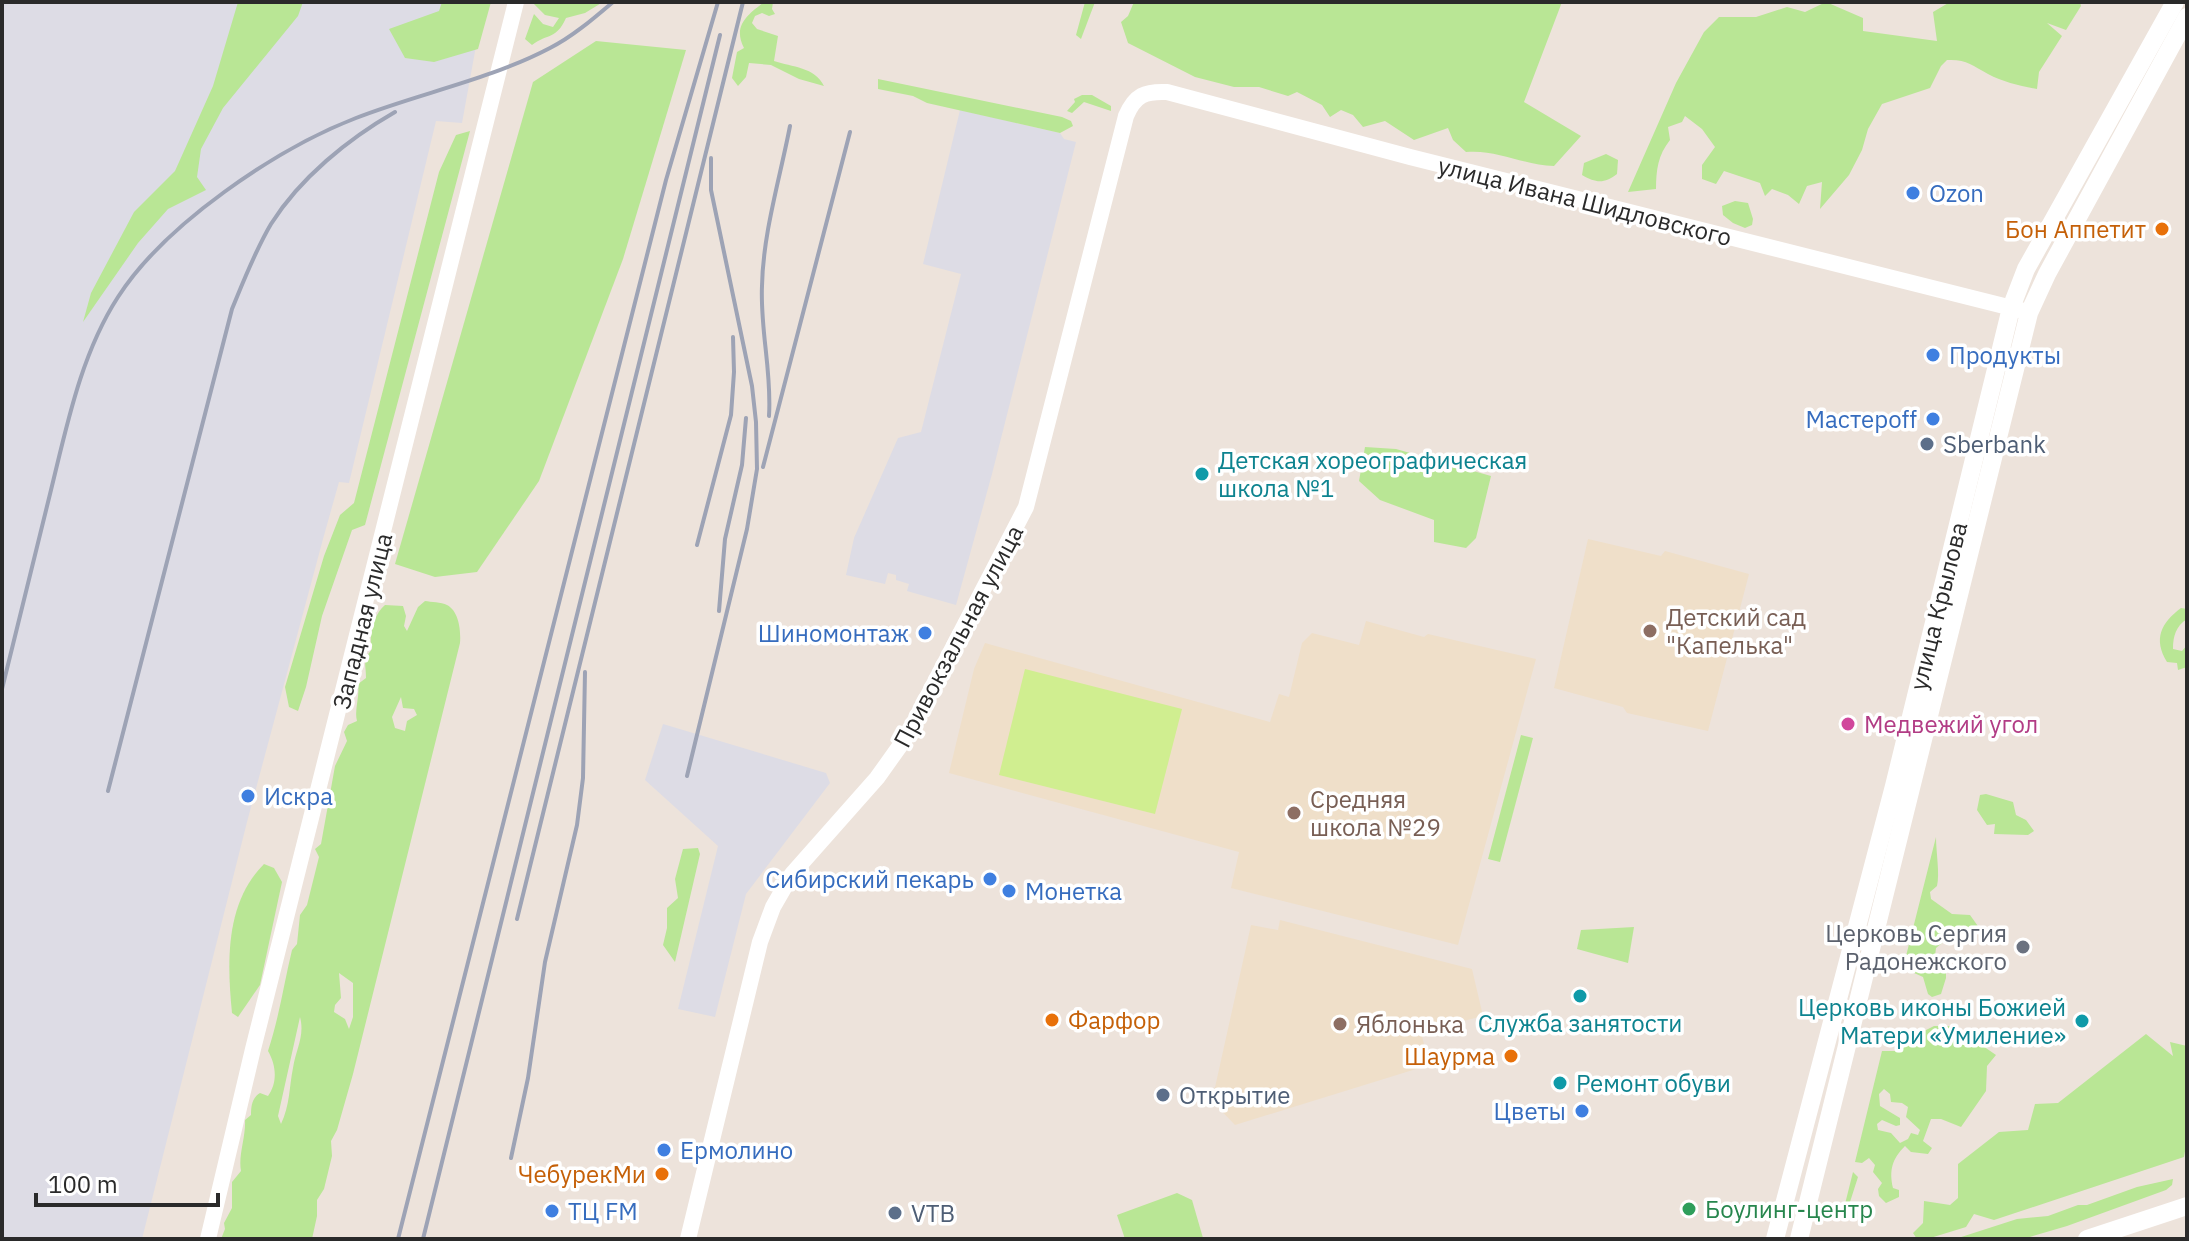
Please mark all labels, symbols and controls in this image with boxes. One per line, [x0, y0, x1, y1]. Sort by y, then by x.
street label: улица Ивана Шидловского [1435, 149, 1735, 253]
place label: Ozon [1929, 177, 1984, 209]
marker: Ozon [1904, 184, 1922, 202]
place label: Бон Аппетит [2005, 213, 2146, 245]
marker: Бон Аппетит [2153, 220, 2171, 238]
place label: Продукты [1949, 339, 2061, 371]
marker: Продукты [1924, 346, 1942, 364]
place label: Мастерoff [1806, 403, 1917, 435]
marker: Мастерoff [1924, 410, 1942, 428]
place label: Sberbank [1943, 428, 2046, 460]
marker: Sberbank [1918, 435, 1936, 453]
place label: Детская хореографическая школа №1 [1218, 444, 1527, 504]
marker: Детская хореографическая школа №1 [1193, 465, 1211, 483]
street label: улица Крылова [1902, 518, 1974, 694]
street label: Привокзальная улица [886, 519, 1030, 753]
street label: Западная улица [325, 529, 399, 712]
place label: Детский сад "Капелька" [1666, 601, 1806, 661]
place label: Шиномонтаж [758, 617, 909, 649]
marker: Детский сад "Капелька" [1641, 622, 1659, 640]
marker: Шиномонтаж [916, 624, 934, 642]
place label: Медвежий угол [1864, 708, 2038, 740]
marker: Медвежий угол [1839, 715, 1857, 733]
place label: Искра [264, 780, 333, 812]
place label: Средняя школа №29 [1310, 783, 1441, 843]
marker: Искра [239, 787, 257, 805]
marker: Средняя школа №29 [1285, 804, 1303, 822]
place label: Сибирский пекарь [765, 863, 974, 895]
marker: Сибирский пекарь [981, 870, 999, 888]
place label: Монетка [1025, 875, 1122, 907]
marker: Монетка [1000, 882, 1018, 900]
place label: Церковь Сергия Радонежского [1825, 917, 2007, 977]
marker: Церковь Сергия Радонежского [2014, 938, 2032, 956]
marker: Служба занятости [1571, 987, 1589, 1005]
place label: Церковь иконы Божией Матери «Умиление» [1798, 991, 2066, 1051]
place label: Фарфор [1068, 1004, 1160, 1036]
place label: Служба занятости [1478, 1007, 1682, 1039]
place label: Яблонька [1356, 1008, 1464, 1040]
marker: Фарфор [1043, 1011, 1061, 1029]
marker: Церковь иконы Божией Матери «Умиление» [2073, 1012, 2091, 1030]
marker: Яблонька [1331, 1015, 1349, 1033]
place label: Шаурма [1404, 1040, 1495, 1072]
marker: Шаурма [1502, 1047, 1520, 1065]
place label: Ремонт обуви [1576, 1067, 1731, 1099]
marker: Ремонт обуви [1551, 1074, 1569, 1092]
place label: Открытие [1179, 1079, 1290, 1111]
marker: Открытие [1154, 1086, 1172, 1104]
place label: Цветы [1494, 1095, 1566, 1127]
marker: Цветы [1573, 1102, 1591, 1120]
place label: Ермолино [680, 1134, 793, 1166]
marker: Ермолино [655, 1141, 673, 1159]
scale bar [36, 1157, 218, 1207]
place label: ЧебурекМи [518, 1158, 646, 1190]
marker: ЧебурекМи [653, 1165, 671, 1183]
text: 100 m [48, 1168, 118, 1200]
place label: Боулинг-центр [1705, 1193, 1873, 1225]
place label: ТЦ FM [568, 1195, 638, 1227]
place label: VTB [911, 1197, 955, 1229]
marker: Боулинг-центр [1680, 1200, 1698, 1218]
marker: ТЦ FM [543, 1202, 561, 1220]
marker: VTB [886, 1204, 904, 1222]

